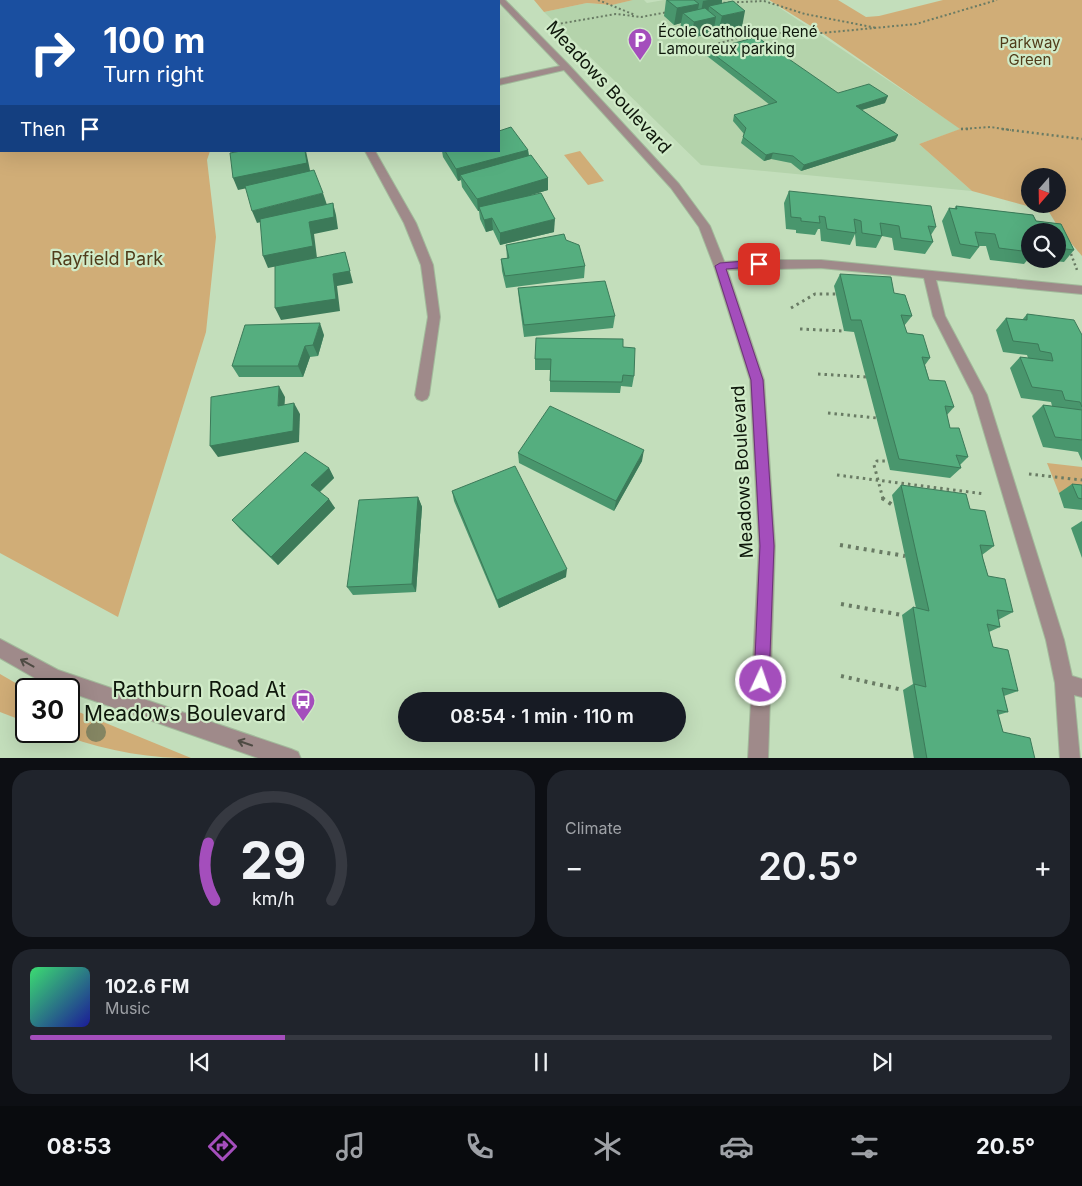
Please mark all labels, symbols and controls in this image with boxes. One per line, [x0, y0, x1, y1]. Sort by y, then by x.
street label: Meadows Boulevard [542, 17, 676, 157]
text: 100 m [103, 19, 206, 61]
icon: right [20, 20, 85, 85]
place label: École Catholique René Lamoureux parking [658, 22, 817, 58]
parking icon: École Catholique René Lamoureux parking [627, 27, 653, 61]
park label: Parkway Green [999, 33, 1061, 69]
text: Turn right [103, 61, 204, 87]
icon: arrive [76, 115, 104, 143]
text: Then [20, 118, 66, 141]
north arrow [1021, 168, 1066, 212]
map controls [1021, 168, 1066, 268]
button: search [1021, 223, 1066, 268]
pin [738, 243, 780, 285]
park label: Rayfield Park [51, 248, 163, 269]
icon: arrive [745, 250, 773, 278]
street label: Meadows Boulevard [727, 385, 757, 559]
position arrow [734, 654, 786, 706]
one-way arrow [19, 658, 34, 668]
place label: Rathburn Road At Meadows Boulevard [84, 677, 286, 726]
speed limit sign: 30 [15, 678, 80, 743]
bus stop icon: Rathburn Road At Meadows Boulevard [290, 688, 316, 722]
text: 08:54 · 1 min · 110 m [450, 705, 634, 728]
one-way arrow [237, 738, 253, 747]
text: Climate [565, 818, 622, 838]
text: 29 [240, 829, 307, 892]
text: 20.5° [758, 843, 859, 889]
text: − [565, 850, 584, 884]
text: + [1033, 850, 1052, 884]
text: km/h [252, 888, 295, 909]
text: 102.6 FM [105, 975, 189, 998]
text: Music [105, 998, 150, 1018]
icon: previous [186, 1048, 214, 1076]
icon: pause [527, 1048, 555, 1076]
icon: next [868, 1048, 896, 1076]
icon: directions [205, 1129, 240, 1164]
icon: music [333, 1129, 368, 1164]
icon: phone [462, 1129, 497, 1164]
icon: climate [590, 1129, 625, 1164]
icon: car [719, 1129, 754, 1164]
icon: filters [847, 1129, 882, 1164]
text: 08:53 [47, 1133, 112, 1159]
text: 20.5° [976, 1133, 1035, 1159]

